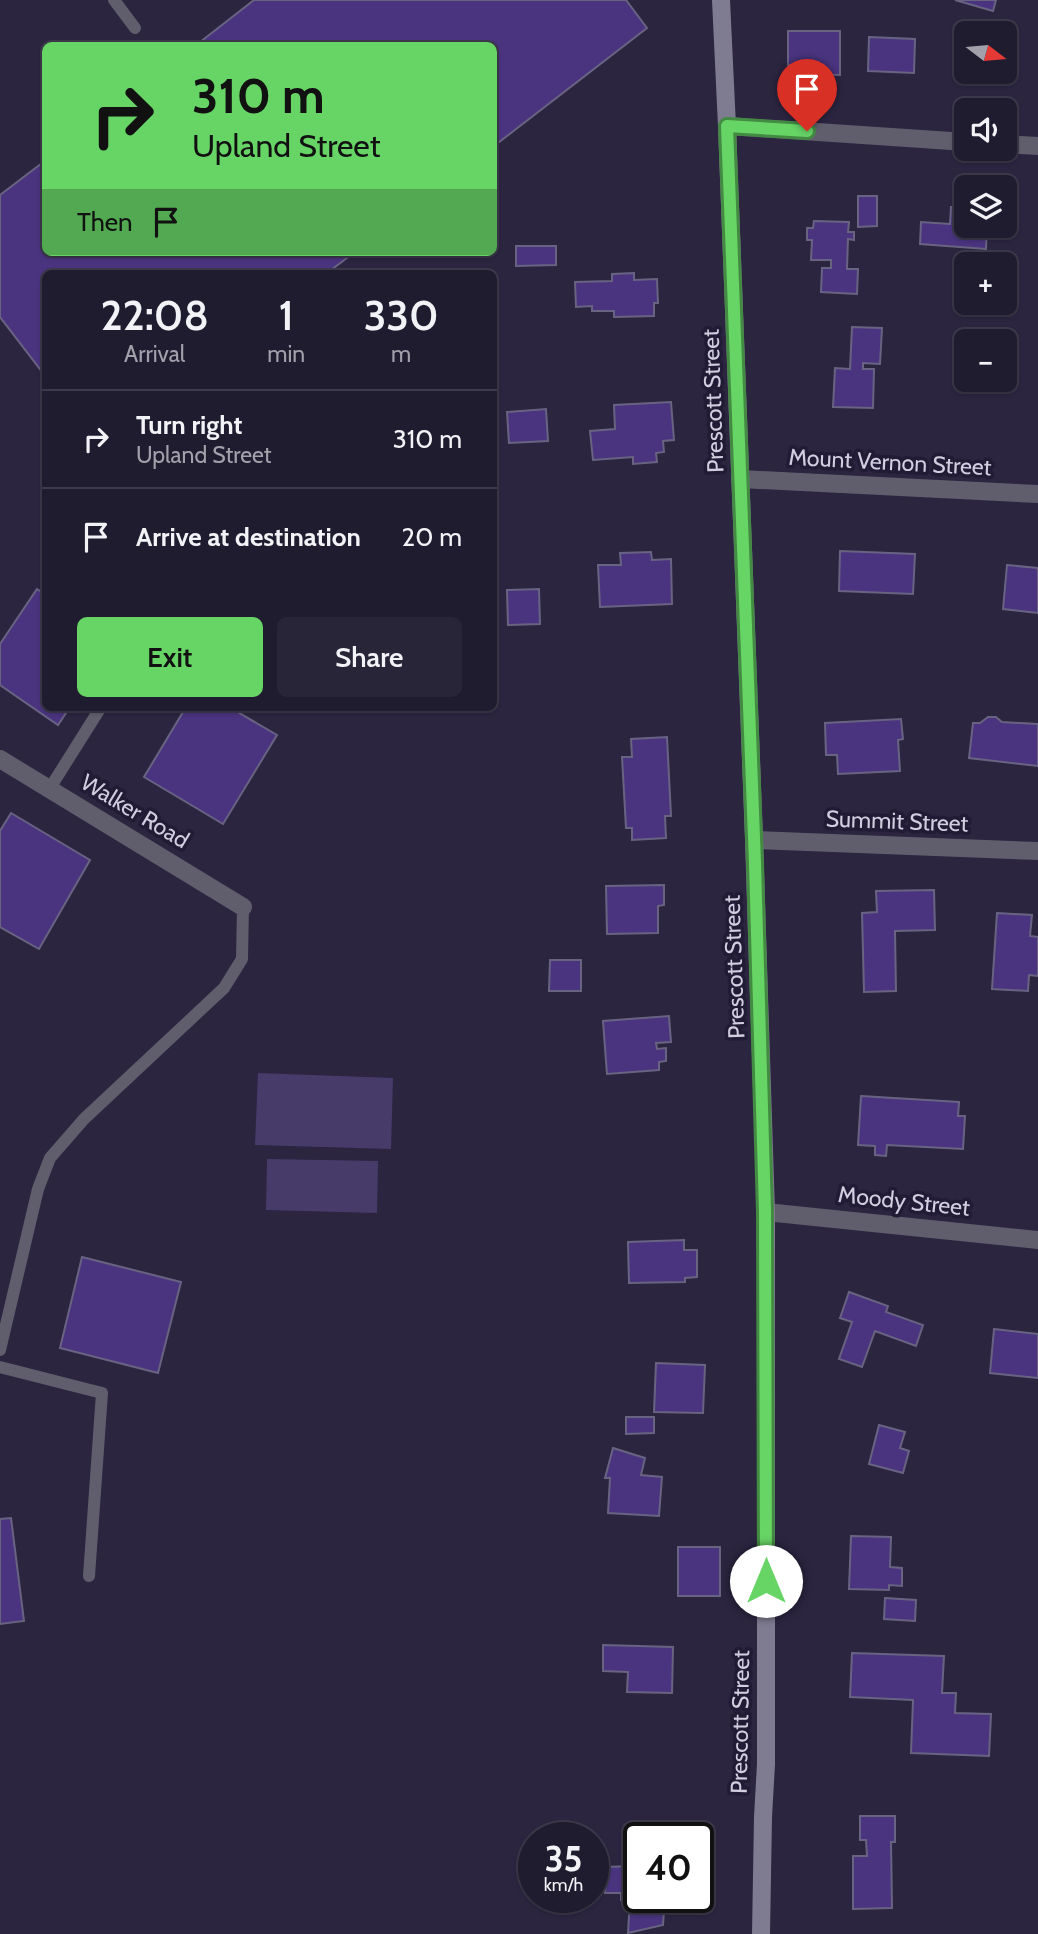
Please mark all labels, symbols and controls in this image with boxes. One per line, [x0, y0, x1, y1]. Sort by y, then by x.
north arrow [954, 21, 1017, 84]
map controls [954, 21, 1017, 392]
pin [777, 59, 837, 131]
text: 310 m [192, 66, 325, 125]
icon: right [77, 70, 168, 161]
icon: arrive [788, 70, 826, 108]
button: sound [954, 98, 1017, 161]
text: Upland Street [192, 126, 380, 165]
button: layers [954, 175, 1017, 238]
icon: arrive [147, 203, 185, 241]
text: Then [77, 206, 133, 238]
button: + [954, 252, 1017, 315]
text: 22:08 [100, 289, 209, 341]
text: 1 [279, 289, 294, 341]
text: 330 [364, 289, 439, 341]
street label: Prescott Street [696, 328, 730, 473]
button: − [954, 329, 1017, 392]
text: Arrival [124, 340, 185, 368]
text: min [267, 340, 305, 368]
text: m [391, 340, 411, 368]
text: Turn right [136, 409, 242, 441]
icon: right [77, 420, 115, 458]
text: 310 m [393, 423, 462, 455]
text: Upland Street [136, 441, 271, 469]
street label: Mount Vernon Street [788, 443, 992, 481]
icon: arrive [77, 518, 115, 556]
text: Arrive at destination [136, 521, 361, 553]
text: 20 m [402, 521, 462, 553]
button: Exit [77, 617, 263, 697]
button: Share [277, 617, 462, 697]
street label: Walker Road [76, 768, 194, 854]
street label: Summit Street [825, 805, 969, 837]
street label: Prescott Street [717, 894, 751, 1039]
street label: Moody Street [837, 1180, 972, 1222]
position arrow [729, 1544, 803, 1618]
street label: Prescott Street [725, 1650, 755, 1794]
speed limit sign: 40 [623, 1822, 714, 1913]
text: 35 [545, 1837, 582, 1880]
text: km/h [544, 1874, 583, 1896]

